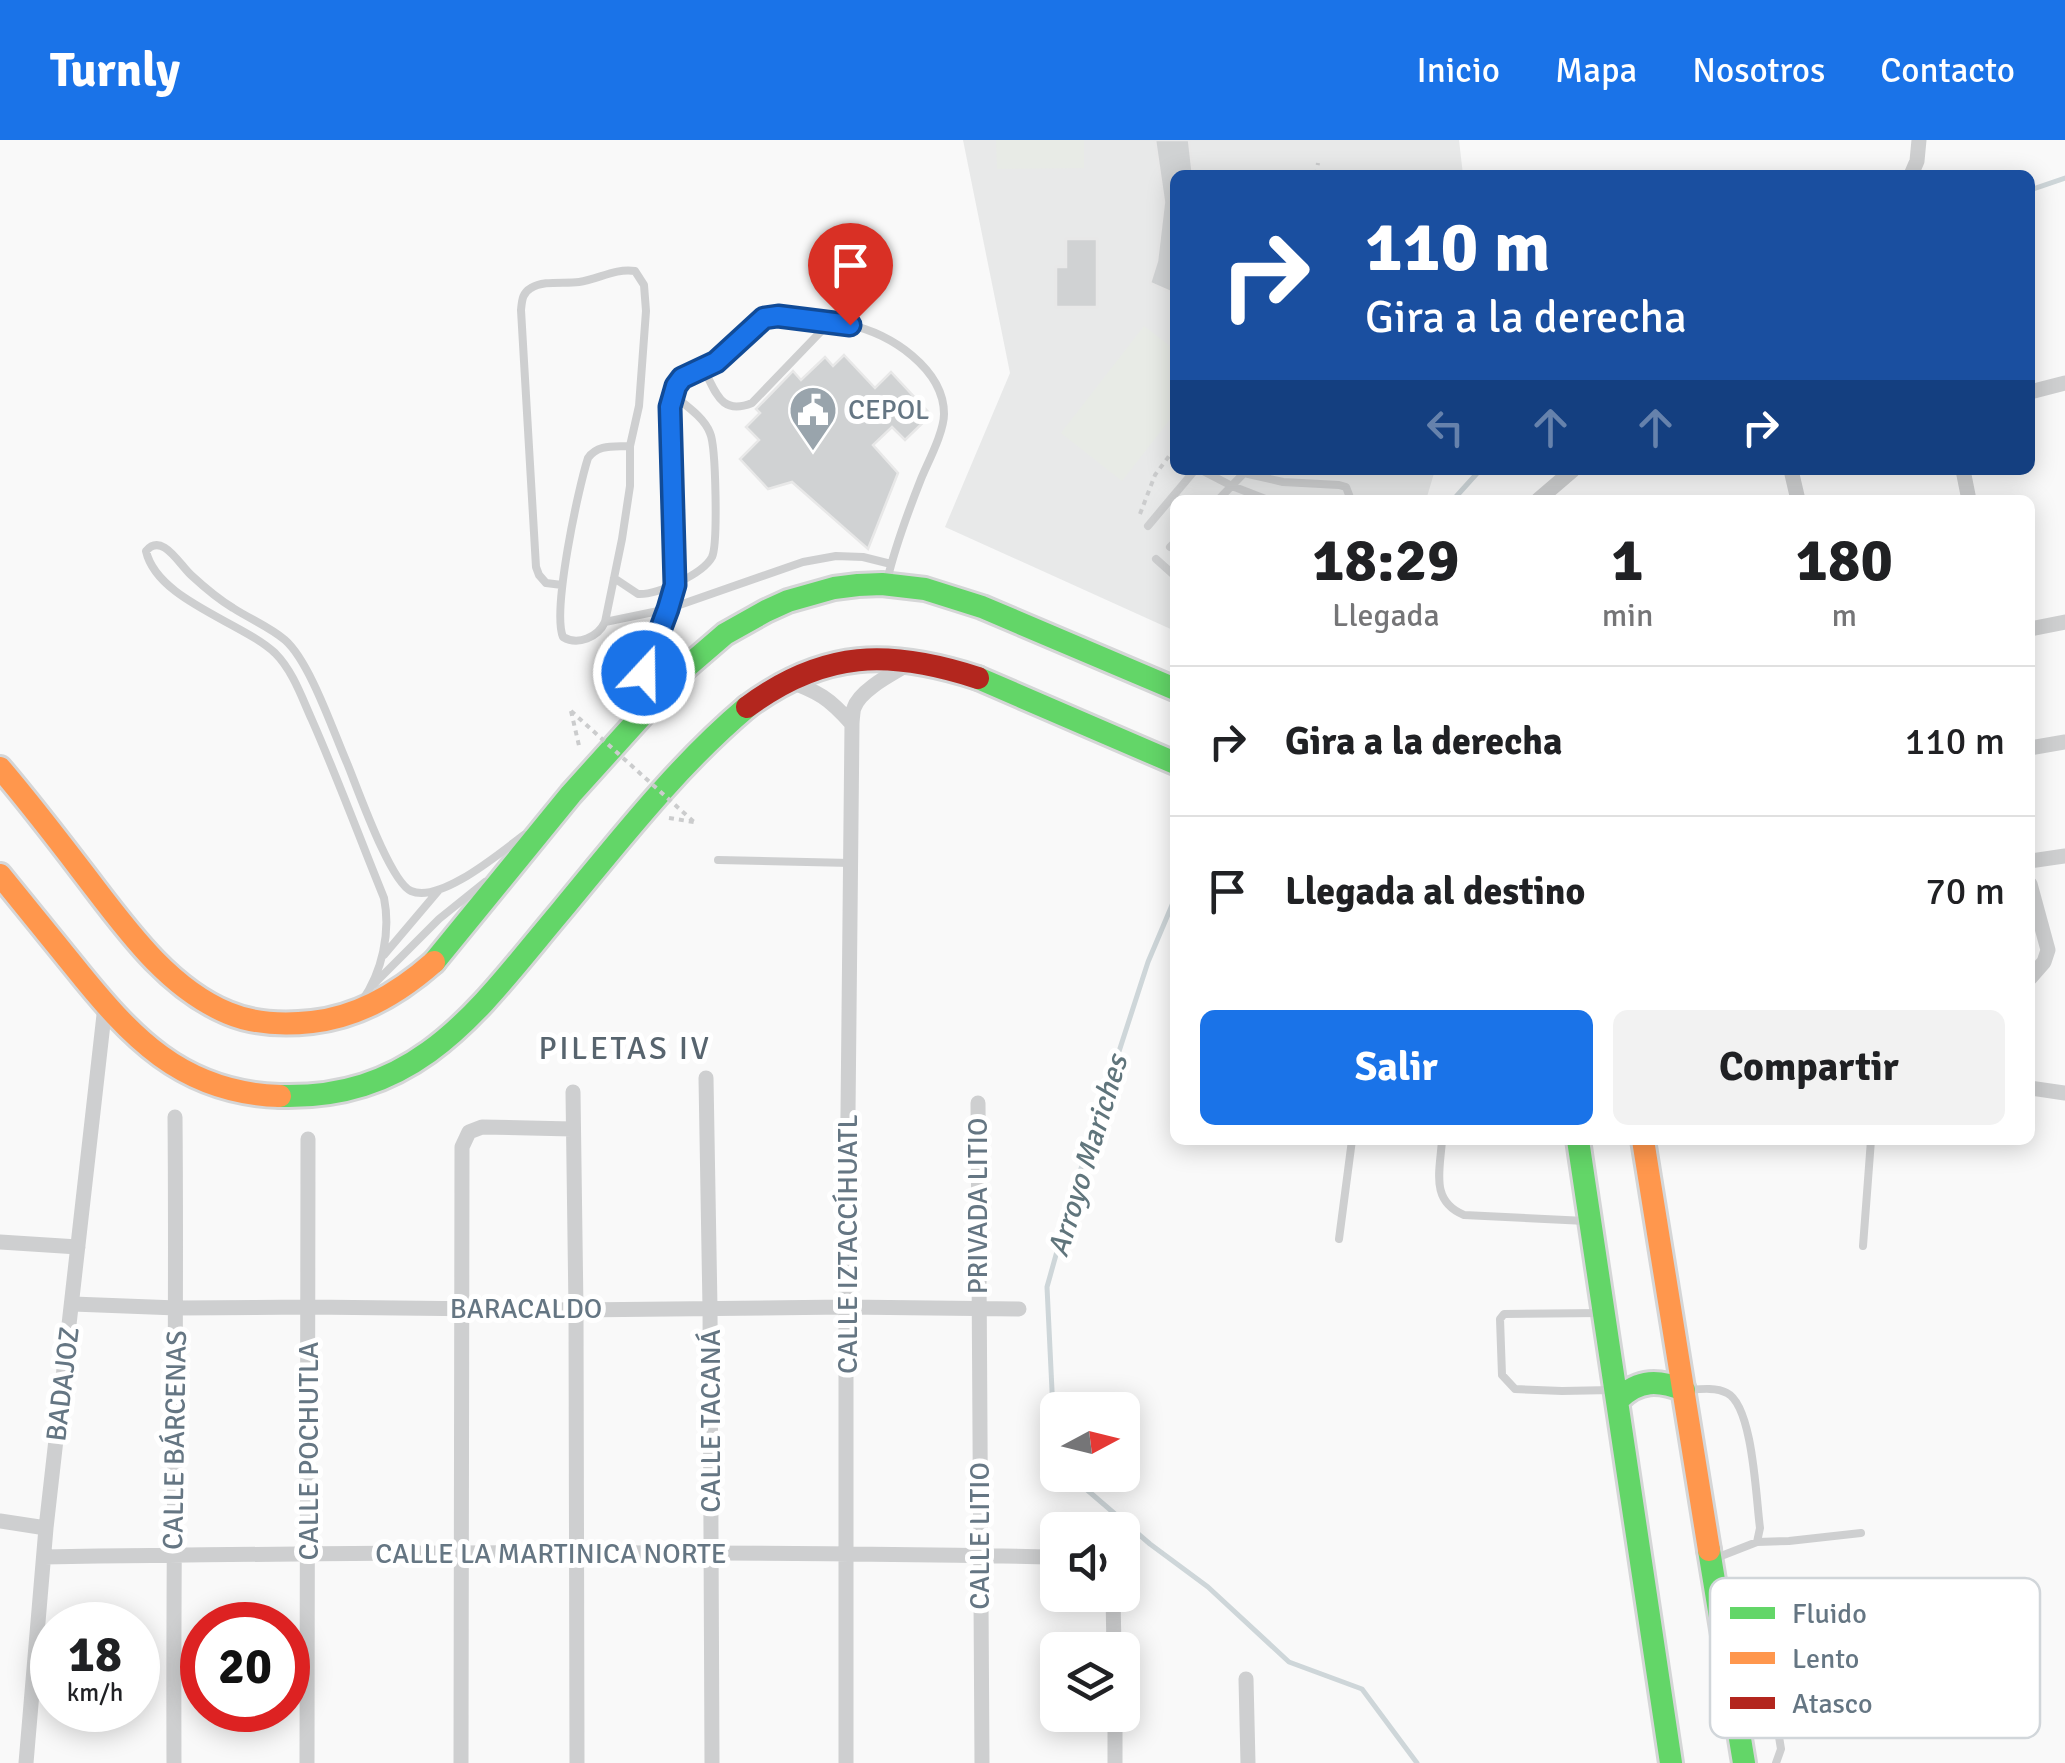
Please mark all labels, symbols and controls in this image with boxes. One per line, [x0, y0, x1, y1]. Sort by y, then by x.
text: Turnly [50, 41, 180, 100]
text: Inicio [1416, 49, 1500, 92]
text: Mapa [1555, 49, 1637, 92]
text: Nosotros [1692, 49, 1825, 92]
text: Contacto [1880, 49, 2015, 92]
text: 110 m [1365, 204, 1550, 290]
icon: right [1200, 210, 1330, 340]
pin [808, 223, 893, 326]
icon: arrive [823, 238, 878, 293]
text: Gira a la derecha [1365, 290, 1687, 345]
public building icon: CEPOL [787, 384, 839, 452]
place label: CEPOL [848, 393, 929, 427]
icon: left [1418, 400, 1473, 455]
icon: ahead [1523, 400, 1578, 455]
icon: ahead [1628, 400, 1683, 455]
icon: right [1733, 400, 1788, 455]
text: 18:29 [1312, 524, 1460, 598]
text: 1 [1611, 524, 1644, 598]
text: 180 [1796, 524, 1893, 598]
text: Llegada [1332, 596, 1440, 635]
text: min [1602, 596, 1653, 635]
text: m [1831, 596, 1857, 635]
position arrow [592, 621, 696, 725]
icon: right [1200, 714, 1255, 769]
text: Gira a la derecha [1285, 718, 1562, 765]
text: 110 m [1905, 718, 2005, 765]
icon: arrive [1200, 864, 1255, 919]
text: Llegada al destino [1285, 868, 1585, 915]
text: 70 m [1925, 868, 2005, 915]
button: Salir [1200, 1010, 1593, 1125]
button: Compartir [1613, 1010, 2005, 1125]
district label: PILETAS IV [539, 1029, 711, 1068]
water label: Arroyo Mariches [1040, 1048, 1137, 1261]
street label: CALLE IZTACCÍHUATL [831, 1114, 865, 1374]
street label: PRIVADA LITIO [961, 1118, 995, 1294]
street label: BARACALDO [450, 1292, 602, 1326]
street label: BADAJOZ [39, 1325, 87, 1443]
street label: CALLE TACANÁ [694, 1329, 728, 1513]
street label: CALLE BÁRCENAS [156, 1330, 194, 1550]
street label: CALLE POCHUTLA [292, 1342, 326, 1560]
north arrow [1040, 1392, 1140, 1492]
map controls [1040, 1392, 1140, 1732]
street label: CALLE LITIO [963, 1462, 997, 1610]
button: sound [1040, 1512, 1140, 1612]
street label: CALLE LA MARTINICA NORTE [375, 1537, 727, 1571]
legend [1710, 1578, 2040, 1738]
text: Fluido [1792, 1597, 1867, 1631]
speed limit sign: 20 [180, 1602, 310, 1732]
text: 18 [68, 1624, 122, 1686]
button: layers [1040, 1632, 1140, 1732]
text: Lento [1792, 1642, 1859, 1676]
text: km/h [67, 1677, 123, 1708]
text: Atasco [1792, 1687, 1872, 1721]

